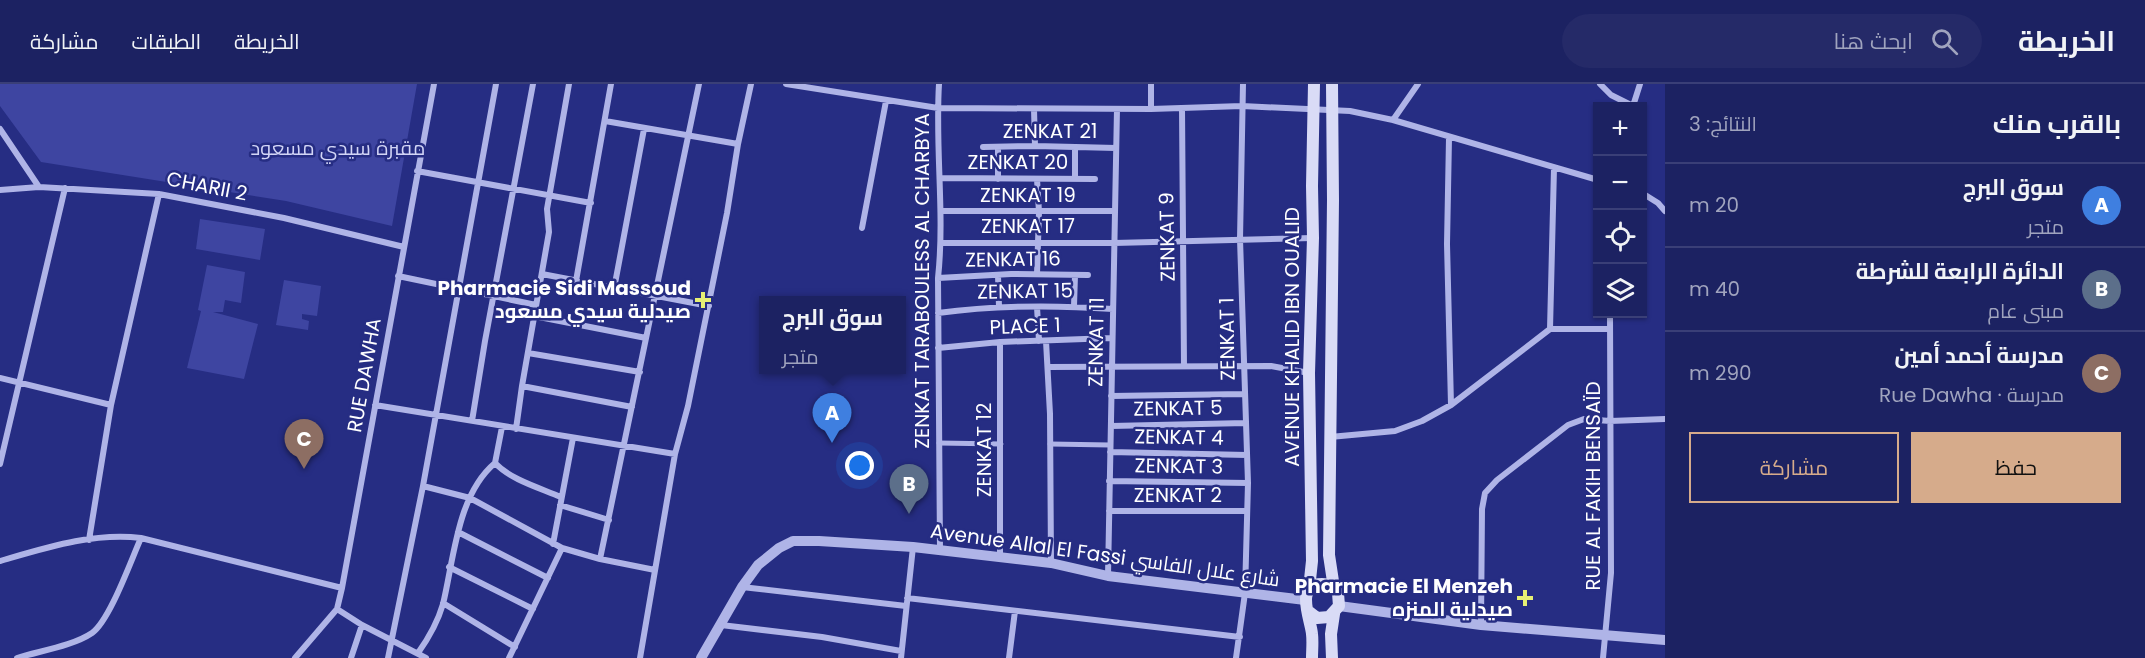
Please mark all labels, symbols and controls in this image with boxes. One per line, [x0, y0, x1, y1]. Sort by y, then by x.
search box [1562, 14, 1982, 68]
text: الخريطة [2018, 22, 2115, 61]
icon: search [1928, 25, 1961, 58]
text: ابحث هنا [1834, 26, 1913, 57]
text: مشاركة [30, 27, 99, 56]
text: الطبقات [132, 27, 201, 56]
text: الخريطة [234, 27, 300, 56]
map controls [1593, 102, 1647, 318]
button: + [1593, 102, 1647, 156]
text: بالقرب منك [1993, 106, 2121, 142]
text: النتائج: 3 [1689, 110, 1757, 138]
street label: ZENKAT TARABOULESS AL CHARBYA [908, 113, 936, 449]
street label: ZENKAT 21 [1003, 117, 1097, 145]
park label: مقبرة سيدي مسعود [251, 134, 425, 164]
street label: ZENKAT 20 [968, 148, 1068, 176]
button: − [1593, 156, 1647, 210]
street label: CHARII 2 [164, 164, 250, 208]
text: سوق البرج [1963, 172, 2064, 203]
street label: ZENKAT 19 [980, 181, 1076, 209]
text: 20 m [1689, 191, 1739, 219]
text: A [2094, 191, 2109, 219]
street label: ZENKAT 9 [1152, 192, 1182, 282]
street label: AVENUE KHALID IBN OUALID [1278, 207, 1306, 467]
button: locate [1593, 210, 1647, 264]
street label: ZENKAT 17 [981, 212, 1075, 240]
text: متجر [2027, 213, 2064, 241]
street label: ZENKAT 16 [965, 244, 1061, 274]
text: الدائرة الرابعة للشرطة [1856, 256, 2064, 287]
button: layers [1593, 264, 1647, 318]
place label: Pharmacie Sidi Massoud صيدلية سيدي مسعود [438, 274, 691, 327]
text: 40 m [1689, 275, 1740, 303]
text: B [2095, 275, 2108, 303]
street label: ZENKAT 15 [977, 276, 1073, 306]
marker: Pharmacie Sidi Massoud صيدلية سيدي مسعود [696, 293, 710, 307]
popup [759, 296, 906, 374]
street label: ZENKAT 11 [1081, 297, 1111, 387]
street label: ZENKAT 1 [1212, 297, 1242, 381]
text: مبنى عام [1987, 297, 2064, 325]
text: سوق البرج [782, 302, 883, 333]
street label: PLACE 1 [989, 311, 1061, 341]
street label: RUE DAWHA [340, 316, 388, 434]
text: مدرسة أحمد أمين [1895, 340, 2064, 371]
text: متجر [782, 343, 819, 371]
text: 290 m [1689, 359, 1752, 387]
text: C [2094, 359, 2109, 387]
street label: RUE AL FAKIH BENSAÏD [1579, 381, 1607, 591]
text: مدرسة · Rue Dawha [1879, 381, 2064, 409]
street label: ZENKAT 5 [1133, 393, 1223, 423]
pin: A [812, 394, 852, 443]
street label: ZENKAT 12 [970, 403, 998, 497]
pin: C [284, 420, 324, 469]
street label: ZENKAT 4 [1134, 422, 1224, 452]
button: مشاركة [1689, 432, 1899, 503]
button: حفظ [1911, 432, 2121, 503]
your location [845, 451, 874, 480]
street label: ZENKAT 3 [1134, 451, 1224, 481]
pin: B [890, 464, 928, 514]
street label: ZENKAT 2 [1134, 481, 1222, 509]
street label: Avenue Allal El Fassi شارع علال الفاسي [928, 517, 1282, 594]
place label: Pharmacie El Menzeh صيدلية المنزه [1295, 572, 1513, 623]
marker: Pharmacie El Menzeh صيدلية المنزه [1518, 591, 1532, 605]

